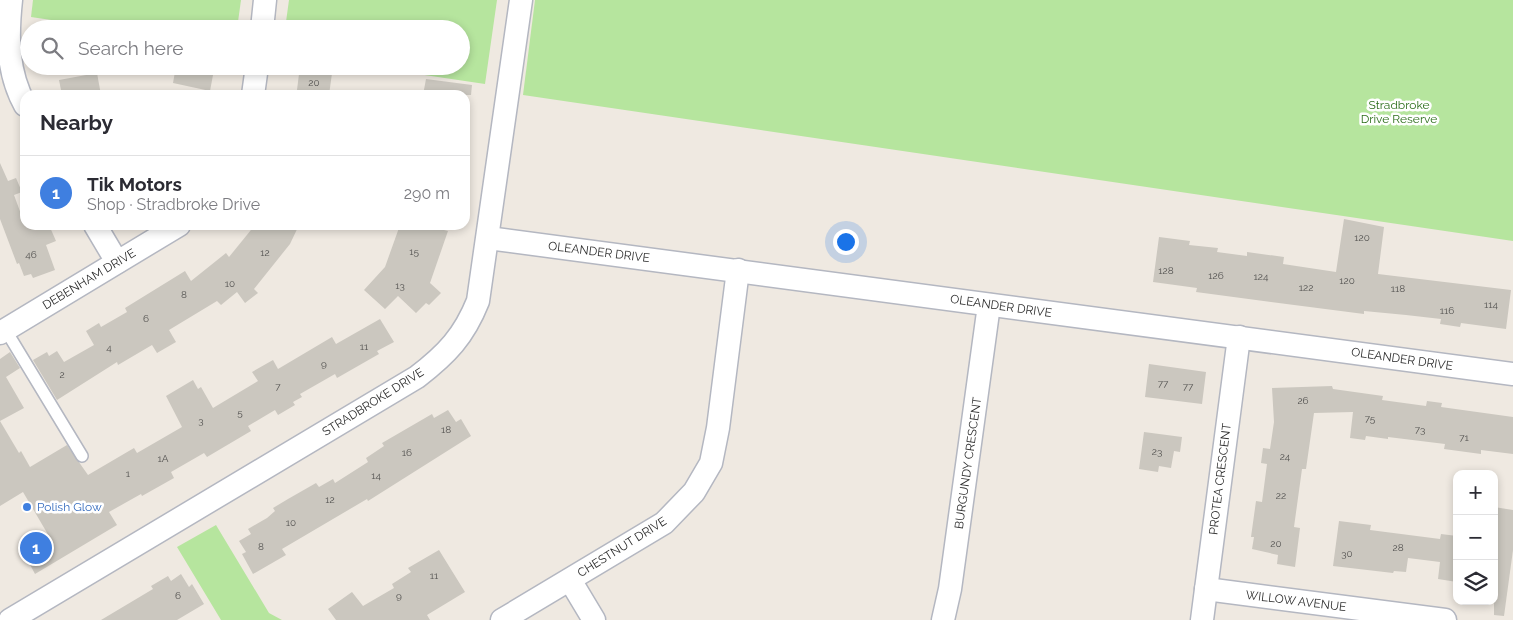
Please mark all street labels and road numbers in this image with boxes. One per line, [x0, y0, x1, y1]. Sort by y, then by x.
street label: OLEANDER DRIVE [547, 239, 651, 265]
street label: DEBENHAM DRIVE [40, 246, 138, 312]
street label: OLEANDER DRIVE [949, 292, 1053, 320]
street label: OLEANDER DRIVE [1350, 345, 1454, 373]
street label: STRADBROKE DRIVE [320, 365, 426, 439]
street label: BURGUNDY CRESCENT [952, 395, 984, 530]
street label: PROTEA CRESCENT [1206, 422, 1234, 536]
street label: CHESTNUT DRIVE [575, 514, 669, 580]
street label: WILLOW AVENUE [1245, 588, 1347, 614]

